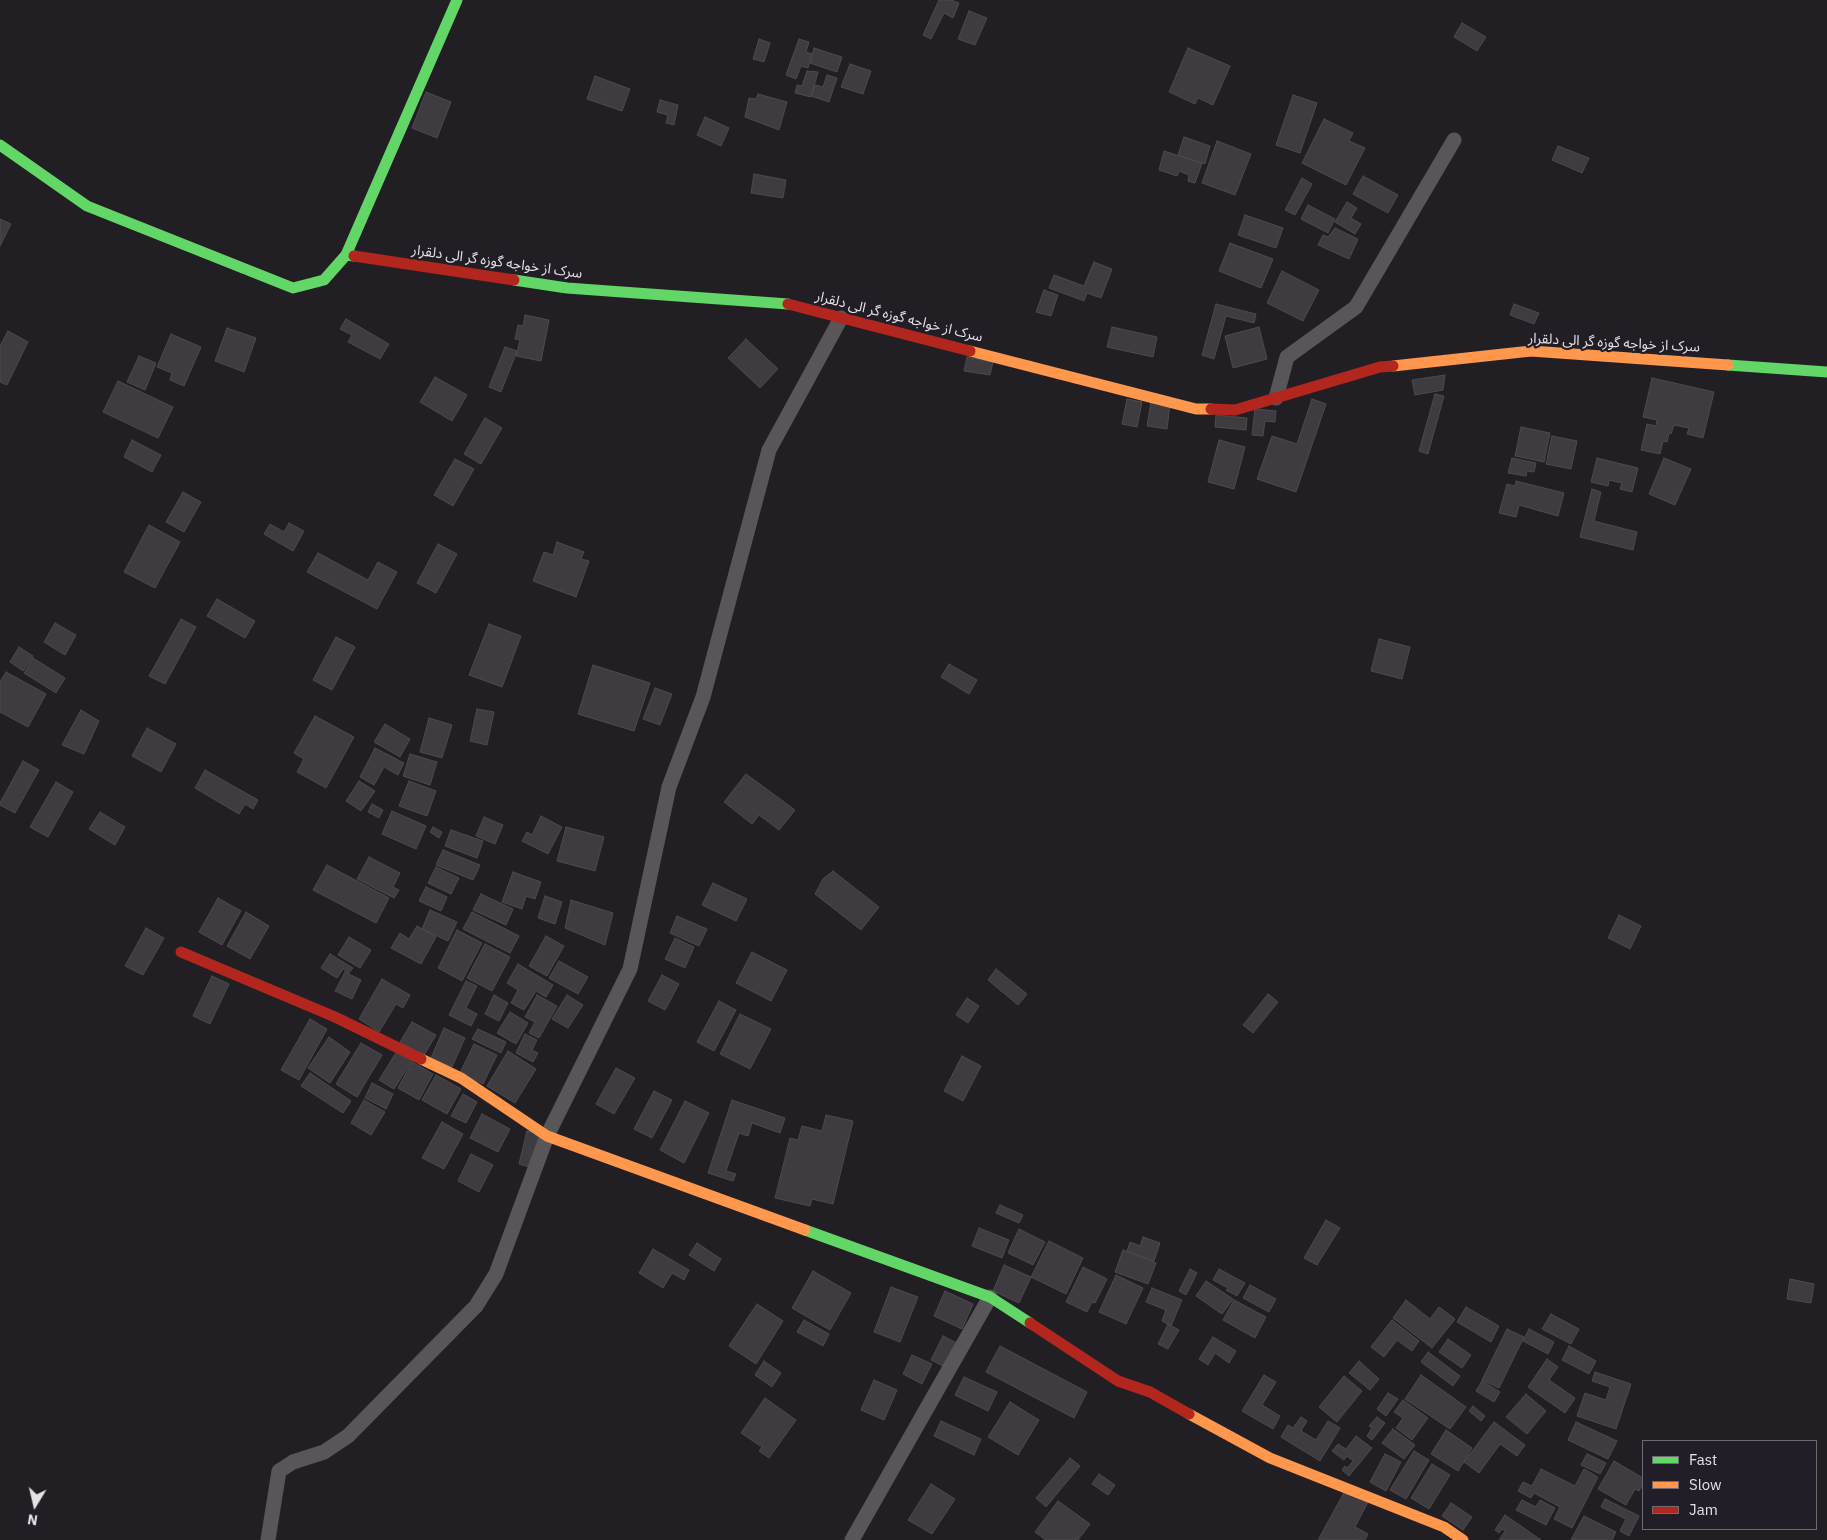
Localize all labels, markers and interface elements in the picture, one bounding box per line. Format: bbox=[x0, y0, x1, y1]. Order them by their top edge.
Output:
street label: سرک از خواجه گوزه گر الی دلقرار bbox=[411, 242, 583, 282]
street label: سرک از خواجه گوزه گر الی دلقرار bbox=[814, 288, 984, 346]
street label: سرک از خواجه گوزه گر الی دلقرار bbox=[1528, 330, 1700, 356]
legend bbox=[1642, 1440, 1817, 1530]
text: Fast bbox=[1689, 1450, 1717, 1469]
text: Slow bbox=[1689, 1475, 1722, 1494]
north arrow bbox=[10, 1480, 60, 1530]
text: Jam bbox=[1689, 1500, 1718, 1519]
text: N bbox=[26, 1510, 39, 1529]

